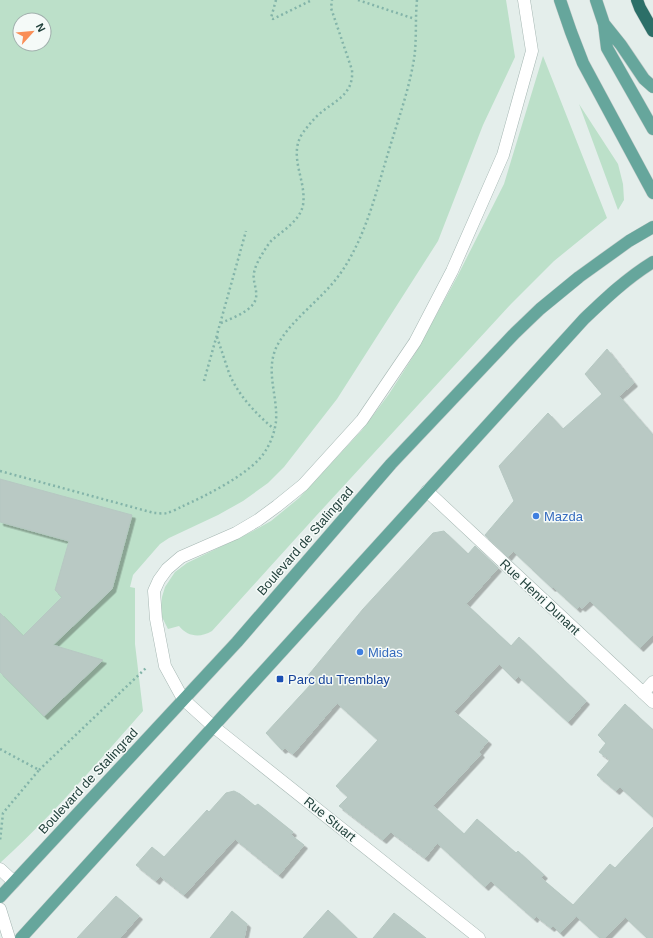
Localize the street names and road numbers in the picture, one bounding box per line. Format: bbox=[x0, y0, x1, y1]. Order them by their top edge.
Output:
street label: Boulevard de Stalingrad bbox=[254, 484, 356, 598]
street label: Rue Henri Dunant bbox=[497, 556, 583, 638]
street label: Boulevard de Stalingrad bbox=[35, 725, 141, 837]
street label: Rue Stuart bbox=[301, 794, 359, 845]

